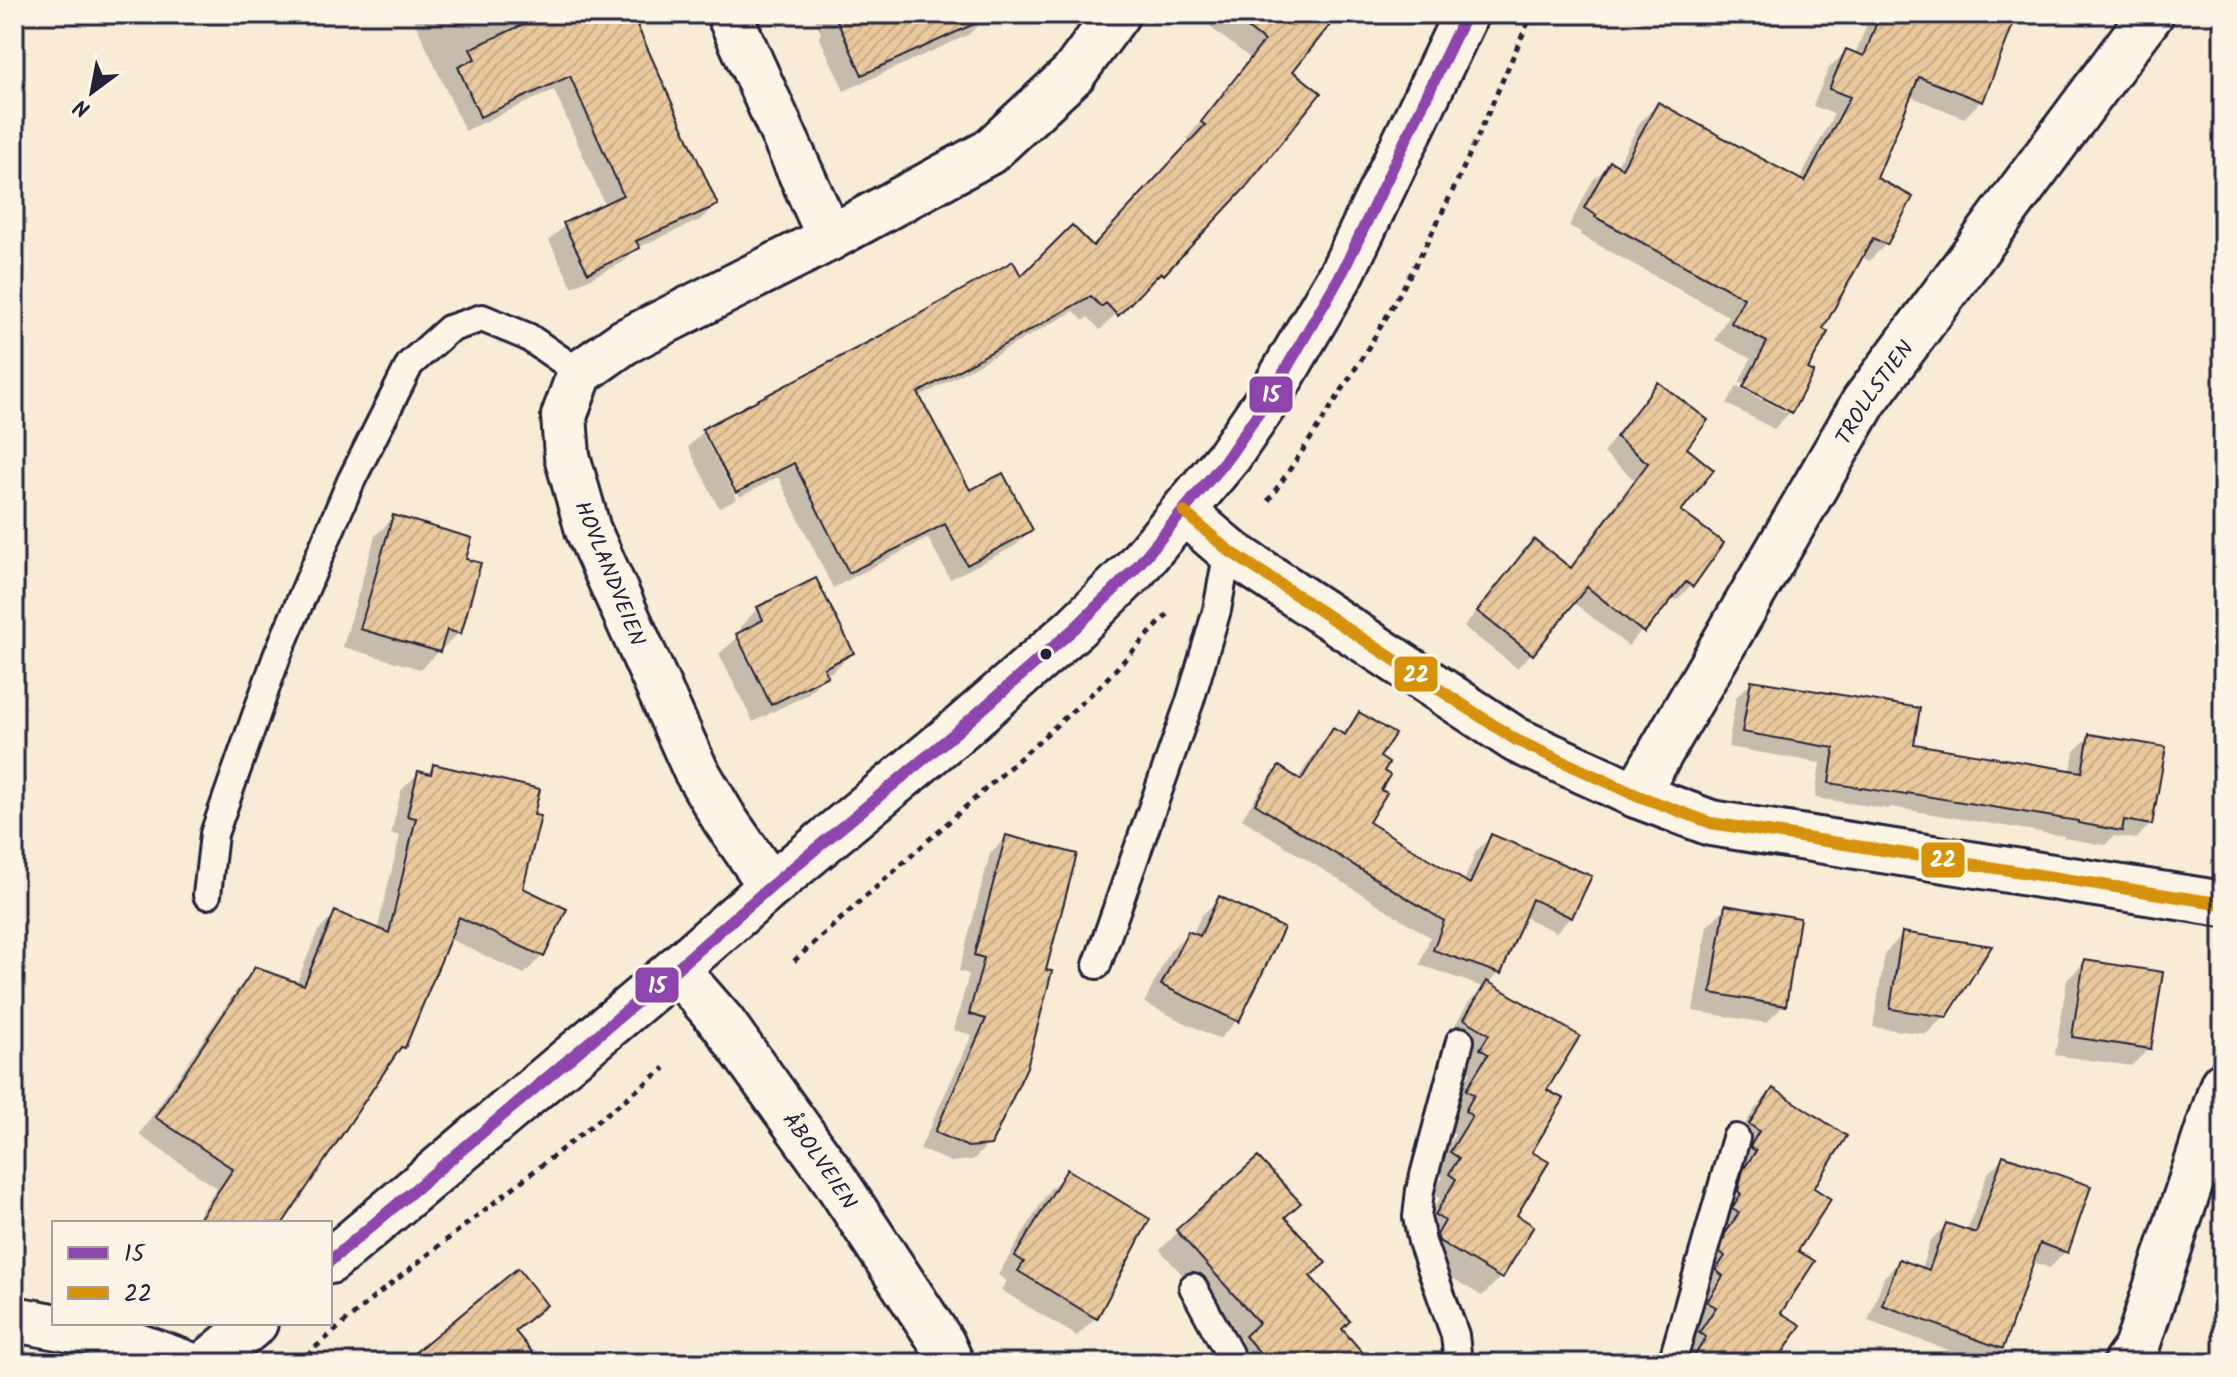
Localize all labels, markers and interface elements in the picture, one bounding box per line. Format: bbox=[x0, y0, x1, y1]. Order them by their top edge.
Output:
north arrow bbox=[52, 52, 132, 132]
text: N bbox=[67, 88, 98, 125]
street label: TROLLSTIEN bbox=[1828, 334, 1924, 452]
line badge: 15 bbox=[1248, 375, 1294, 414]
text: 15 bbox=[1262, 379, 1282, 414]
street label: HOVLANDVEIEN bbox=[564, 496, 654, 652]
unlabelled marker bbox=[1038, 646, 1054, 662]
line badge: 22 bbox=[1393, 655, 1439, 693]
text: 22 bbox=[1403, 659, 1429, 694]
line badge: 22 bbox=[1920, 841, 1966, 879]
text: 22 bbox=[1930, 844, 1956, 879]
line badge: 15 bbox=[634, 966, 680, 1004]
text: 15 bbox=[648, 970, 668, 1005]
street label: ÅBOLVEIEN bbox=[772, 1106, 865, 1218]
legend bbox=[52, 1221, 332, 1325]
text: 15 bbox=[124, 1235, 147, 1274]
text: 22 bbox=[124, 1275, 152, 1314]

